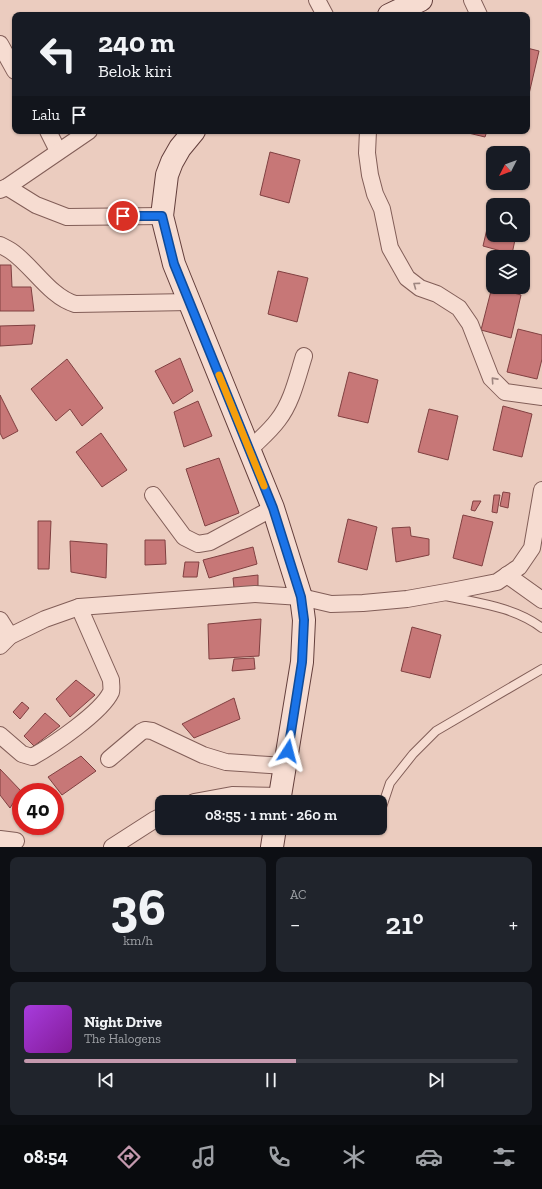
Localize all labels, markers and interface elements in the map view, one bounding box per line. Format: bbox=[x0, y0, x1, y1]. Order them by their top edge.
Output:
text: 240 m bbox=[98, 26, 175, 59]
icon: left bbox=[32, 28, 84, 80]
text: Belok kiri bbox=[98, 60, 172, 82]
icon: arrive bbox=[68, 104, 90, 126]
text: Lalu bbox=[32, 106, 60, 124]
north arrow bbox=[486, 146, 530, 190]
map controls bbox=[486, 146, 530, 294]
button: search bbox=[486, 198, 530, 242]
pin bbox=[106, 199, 140, 233]
icon: arrive bbox=[112, 205, 134, 227]
button: layers bbox=[486, 250, 530, 294]
one-way arrow bbox=[414, 283, 421, 290]
one-way arrow bbox=[492, 377, 499, 385]
position arrow bbox=[267, 730, 309, 772]
speed limit sign: 40 bbox=[12, 783, 64, 835]
text: 08:55 · 1 mnt · 260 m bbox=[205, 806, 337, 824]
text: 36 bbox=[110, 876, 166, 938]
text: AC bbox=[290, 887, 307, 902]
text: 21° bbox=[385, 906, 424, 942]
text: − bbox=[290, 911, 300, 938]
text: + bbox=[509, 911, 518, 938]
text: km/h bbox=[123, 933, 153, 948]
text: Night Drive bbox=[84, 1013, 162, 1031]
text: The Halogens bbox=[84, 1031, 161, 1046]
icon: previous bbox=[95, 1069, 117, 1091]
icon: pause bbox=[260, 1069, 282, 1091]
icon: next bbox=[425, 1069, 447, 1091]
icon: directions bbox=[115, 1143, 143, 1171]
icon: music bbox=[190, 1143, 218, 1171]
icon: phone bbox=[265, 1143, 293, 1171]
icon: climate bbox=[340, 1143, 368, 1171]
icon: car bbox=[415, 1143, 443, 1171]
icon: filters bbox=[490, 1143, 518, 1171]
text: 08:54 bbox=[24, 1146, 68, 1168]

